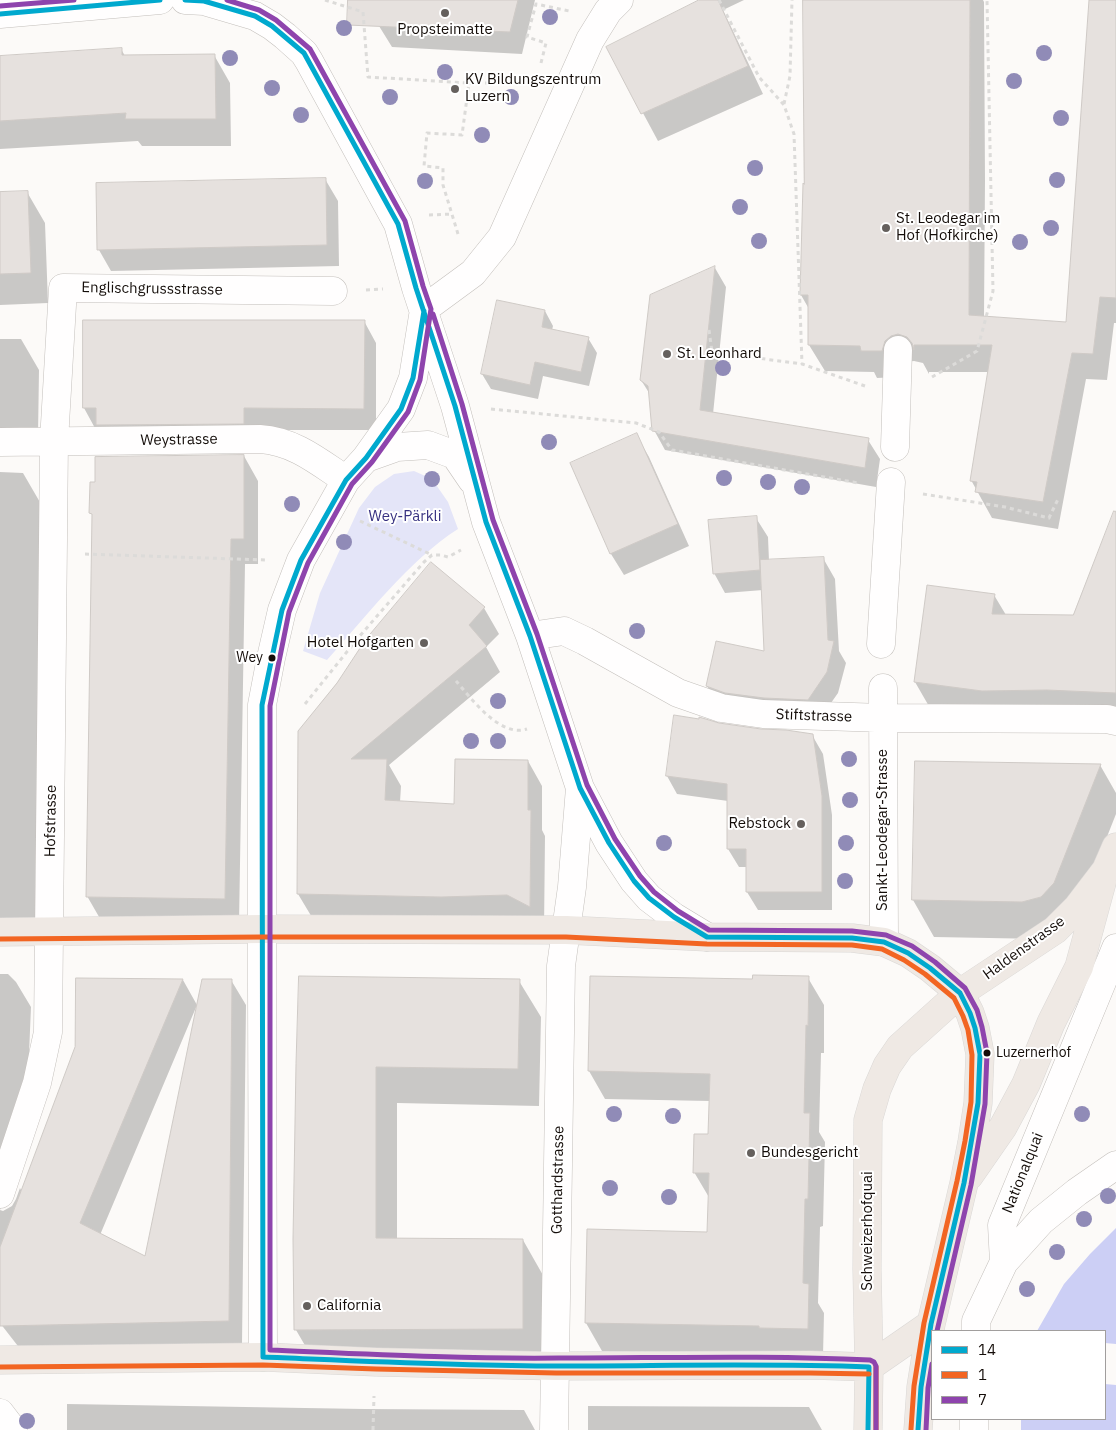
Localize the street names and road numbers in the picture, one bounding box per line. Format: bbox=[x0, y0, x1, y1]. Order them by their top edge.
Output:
street label: Englischgrussstrasse bbox=[81, 279, 223, 299]
street label: Weystrasse bbox=[140, 430, 218, 450]
street label: Stiftstrasse bbox=[775, 706, 853, 726]
street label: Sankt-Leodegar-Strasse bbox=[874, 749, 892, 911]
street label: Hofstrasse bbox=[41, 785, 61, 857]
street label: Haldenstrasse bbox=[980, 912, 1068, 984]
street label: Gotthardstrasse bbox=[548, 1126, 568, 1234]
street label: Nationalquai bbox=[999, 1130, 1047, 1216]
street label: Schweizerhofquai bbox=[859, 1171, 877, 1291]

